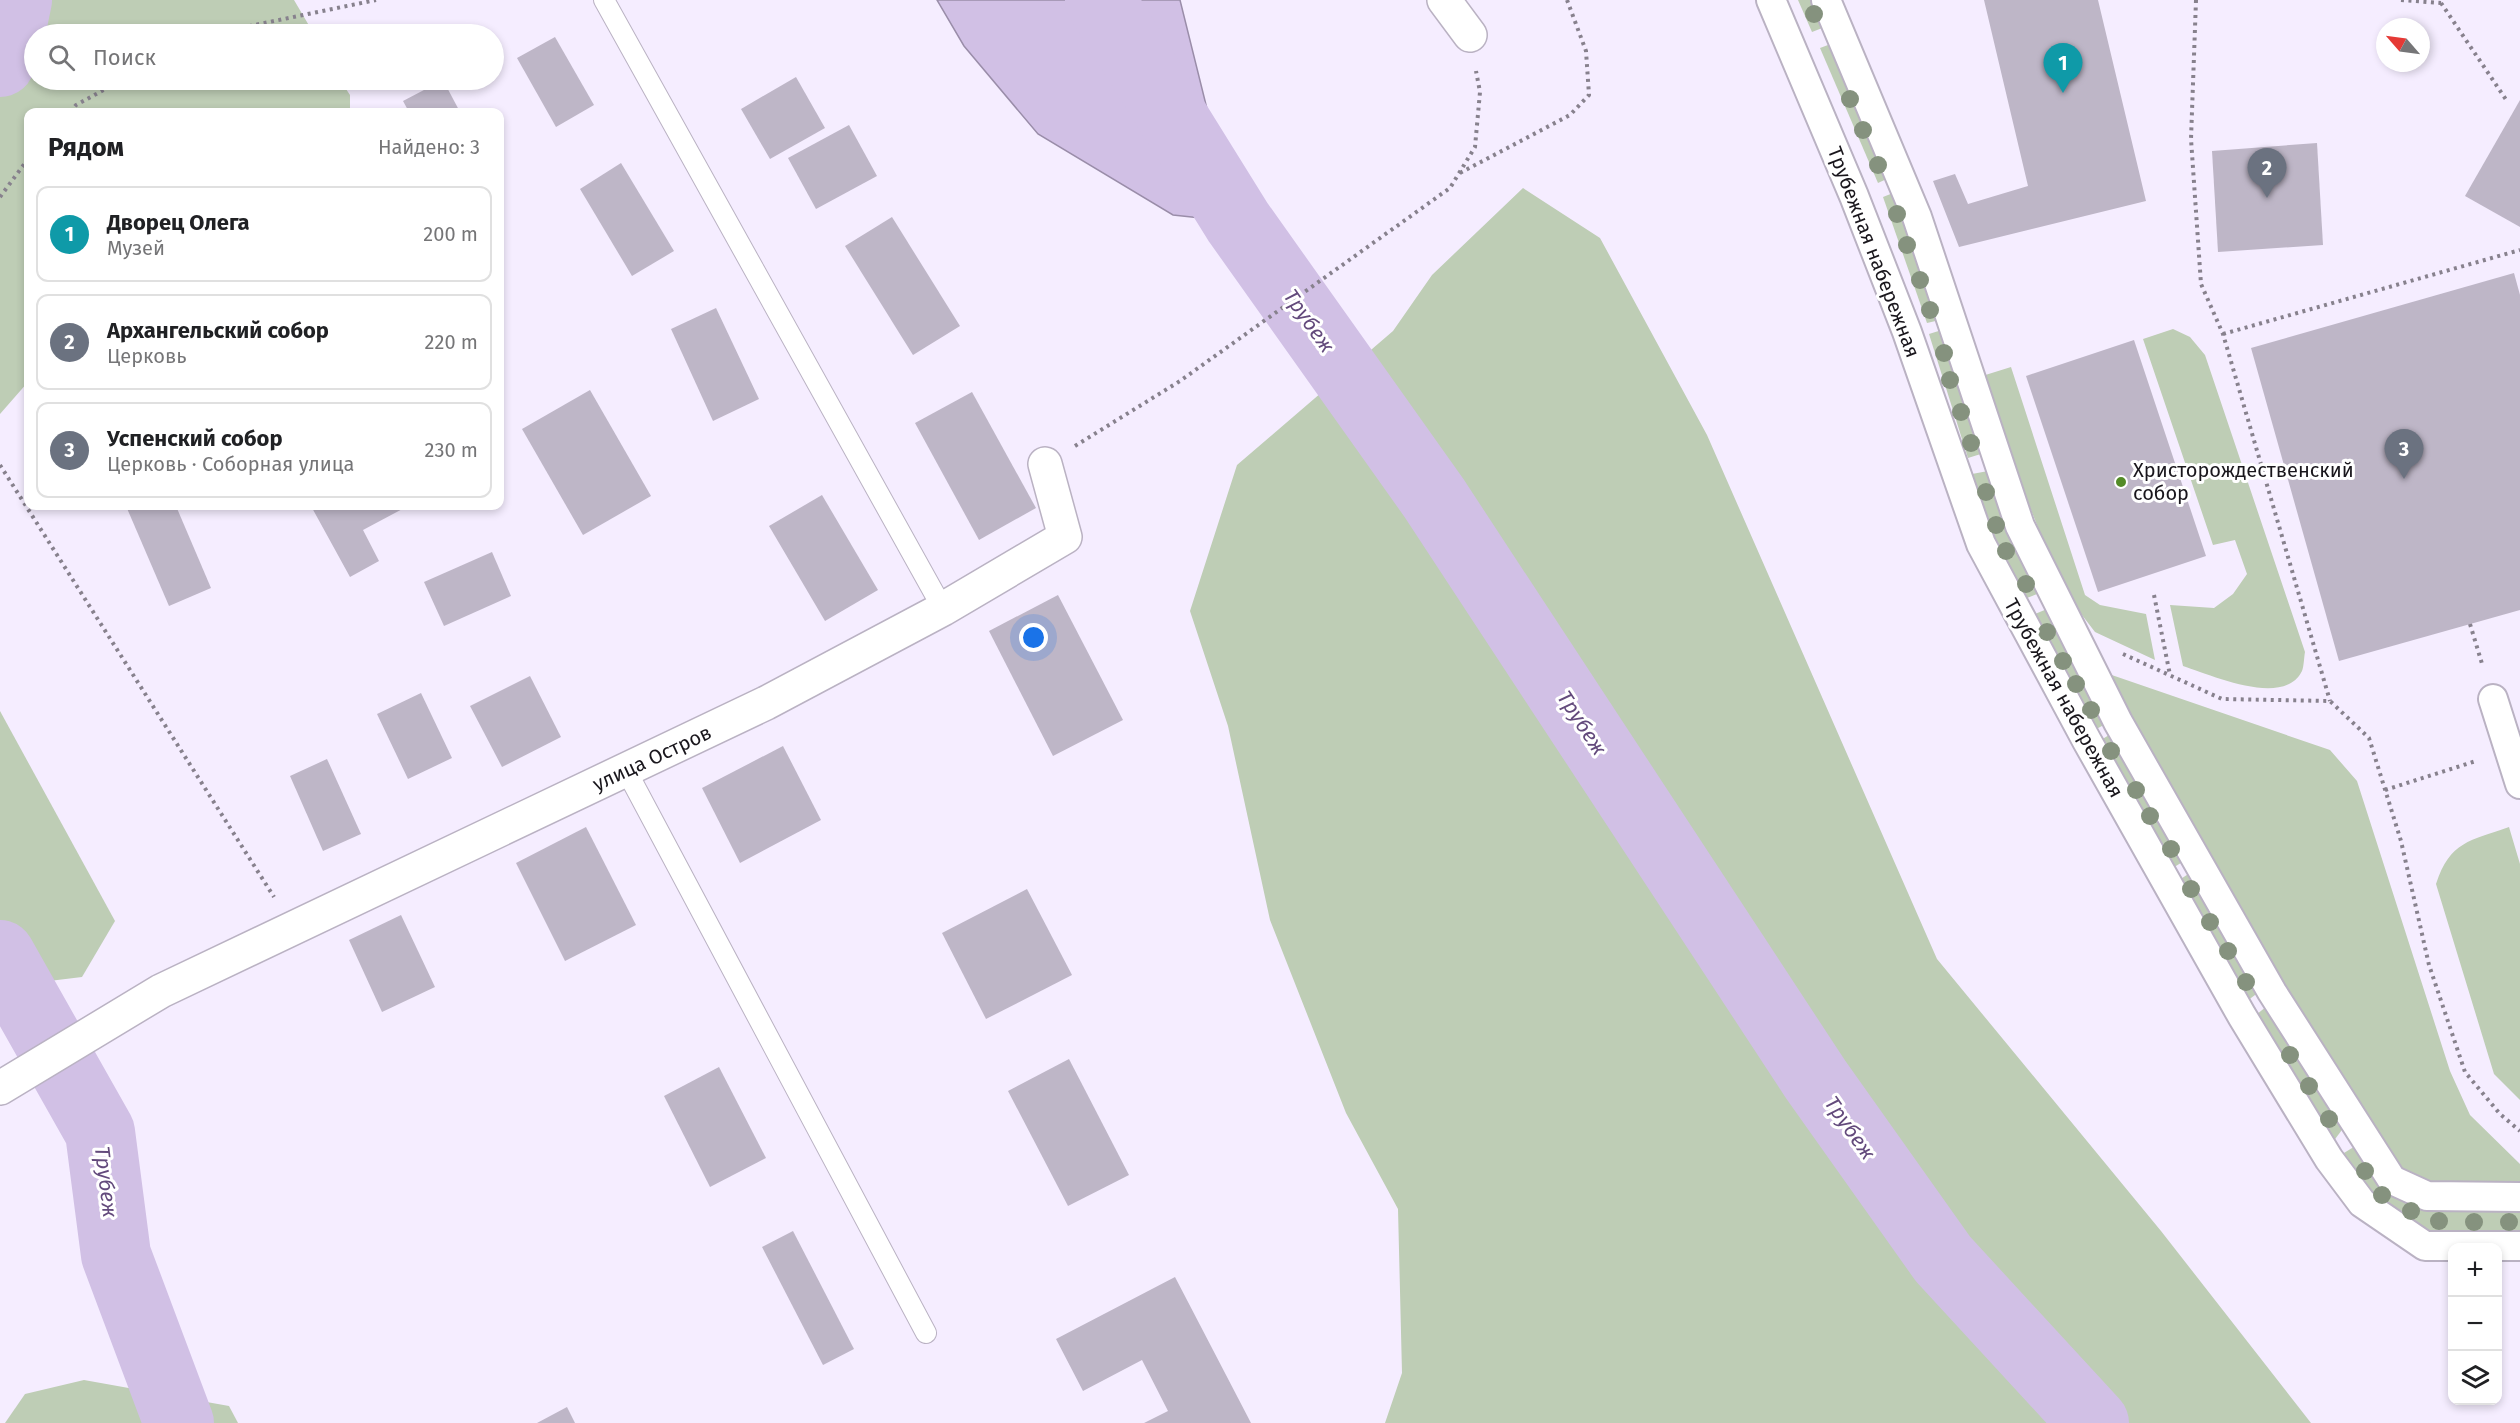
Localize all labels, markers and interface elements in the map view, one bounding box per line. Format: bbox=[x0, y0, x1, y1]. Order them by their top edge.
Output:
north arrow bbox=[2376, 18, 2430, 72]
search box bbox=[24, 24, 504, 90]
icon: search bbox=[45, 41, 78, 74]
text: Поиск bbox=[93, 44, 156, 71]
pin: 1 bbox=[2044, 44, 2082, 93]
text: Рядом bbox=[48, 132, 124, 163]
text: Найдено: 3 bbox=[378, 135, 480, 159]
street label: Трубежная набережная bbox=[1823, 143, 1925, 361]
pin: 2 bbox=[2248, 148, 2286, 198]
text: Дворец Олега bbox=[107, 209, 250, 236]
text: 1 bbox=[65, 222, 74, 246]
text: 200 m bbox=[423, 222, 478, 246]
text: Музей bbox=[107, 236, 165, 260]
water label: Трубеж bbox=[1278, 284, 1340, 358]
text: Архангельский собор bbox=[107, 317, 329, 344]
text: 2 bbox=[64, 330, 75, 354]
text: 220 m bbox=[425, 330, 478, 354]
text: Церковь bbox=[107, 344, 187, 368]
text: Успенский собор bbox=[107, 425, 283, 452]
pin: 3 bbox=[2384, 430, 2424, 479]
text: 3 bbox=[64, 438, 75, 462]
text: 230 m bbox=[425, 438, 478, 462]
text: Церковь · Соборная улица bbox=[107, 452, 354, 476]
place label: Христорождественский собор bbox=[2133, 458, 2354, 505]
marker: Христорождественский собор bbox=[2114, 475, 2128, 489]
street label: Трубежная набережная bbox=[1999, 594, 2129, 802]
your location bbox=[1019, 623, 1048, 652]
water label: Трубеж bbox=[1552, 686, 1613, 760]
street label: улица Остров bbox=[589, 720, 715, 796]
water label: Трубеж bbox=[1819, 1091, 1881, 1165]
water label: Трубеж bbox=[89, 1145, 123, 1219]
map controls bbox=[2448, 1243, 2502, 1405]
button: + bbox=[2448, 1243, 2502, 1297]
button: − bbox=[2448, 1297, 2502, 1351]
button: layers bbox=[2448, 1351, 2502, 1405]

